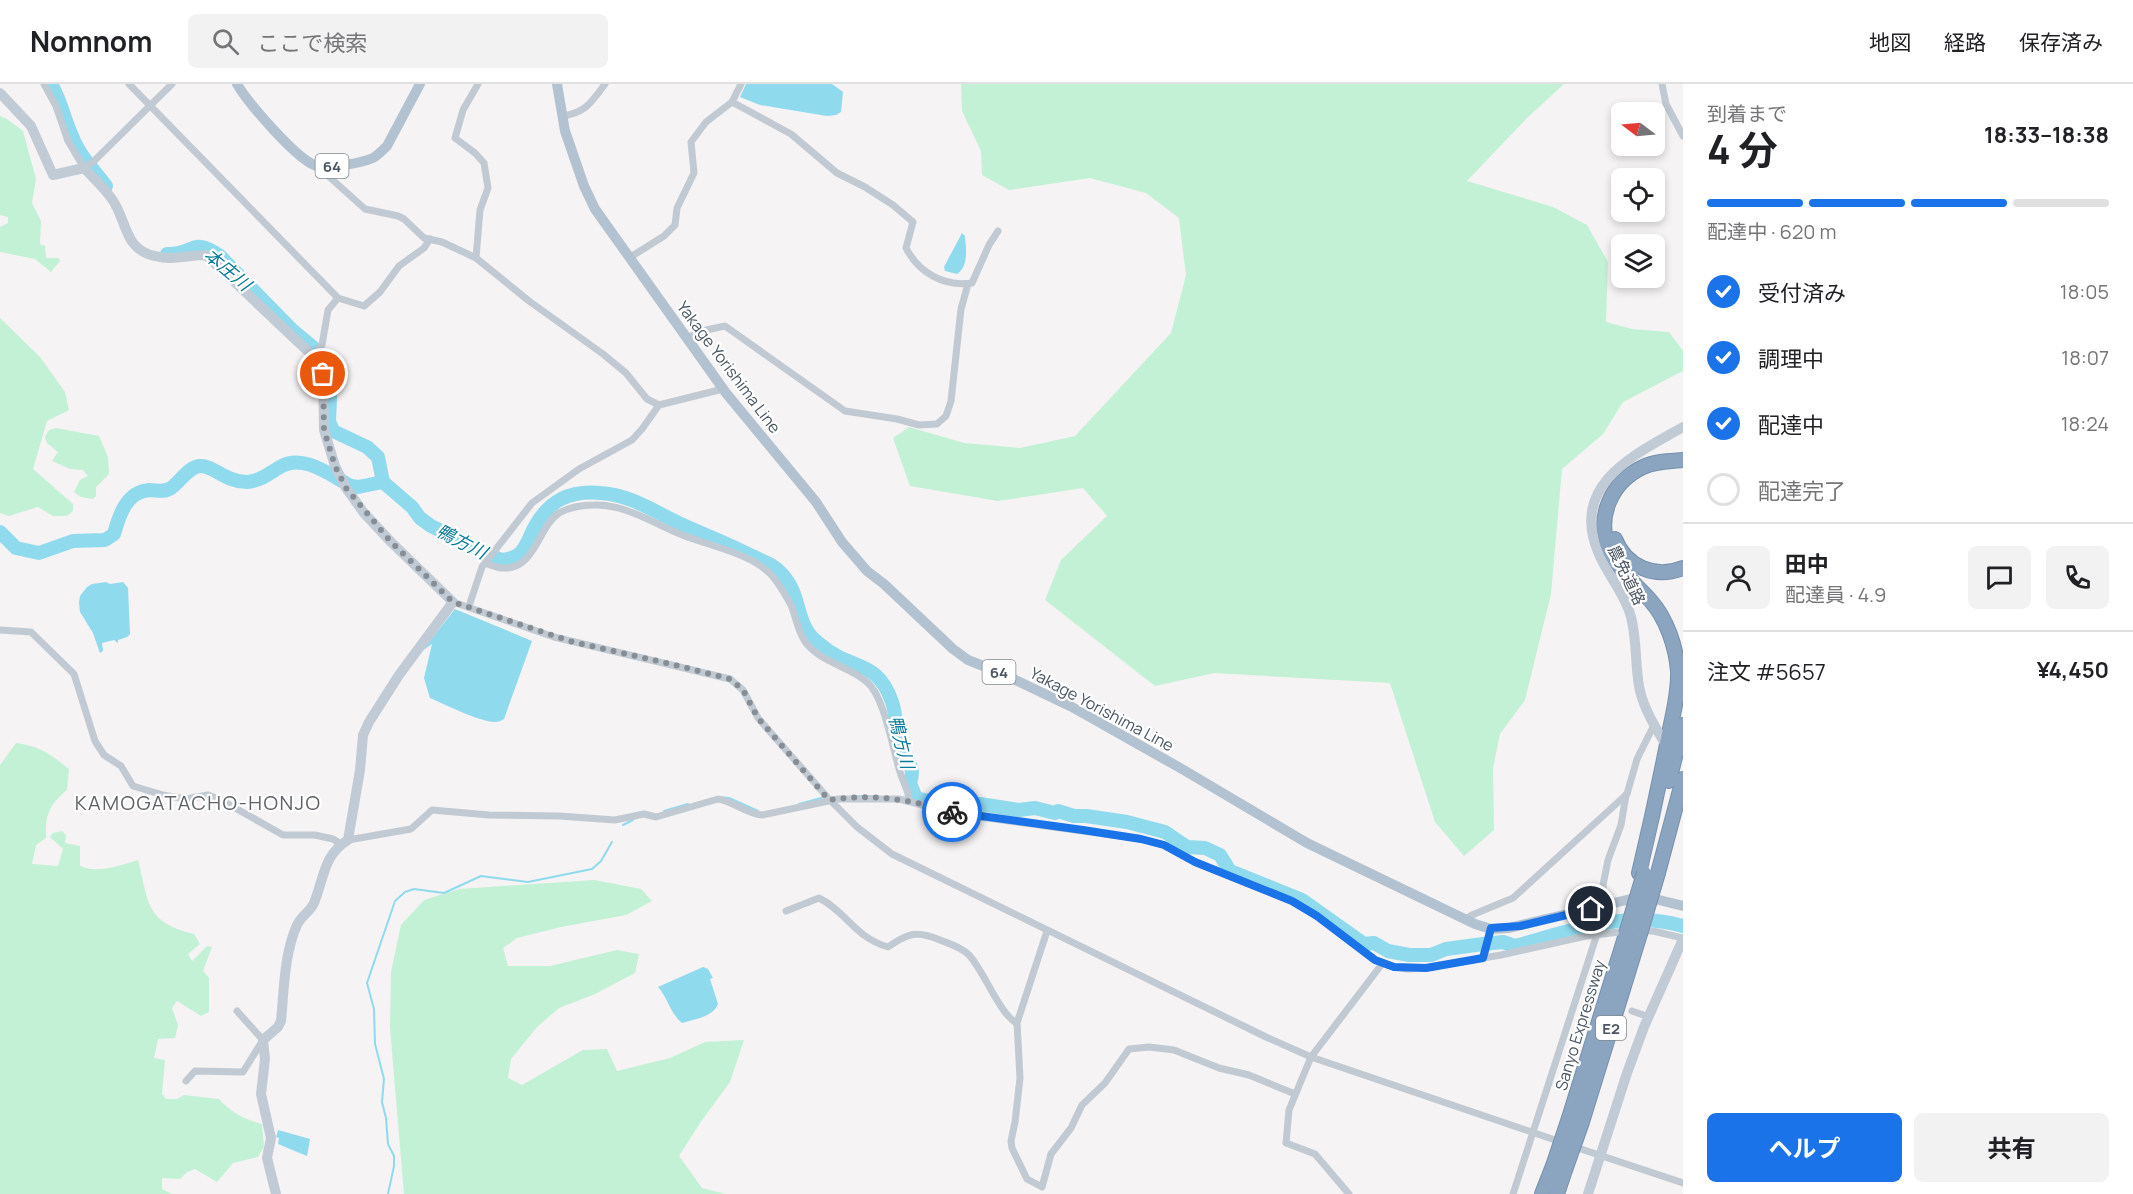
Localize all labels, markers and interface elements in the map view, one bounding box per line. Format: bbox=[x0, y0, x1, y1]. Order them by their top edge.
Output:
search box bbox=[188, 14, 608, 68]
text: Nomnom bbox=[30, 22, 152, 60]
icon: search bbox=[209, 25, 242, 58]
text: ここで検索 bbox=[257, 28, 367, 58]
text: 地図 bbox=[1869, 28, 1911, 56]
text: 経路 bbox=[1944, 28, 1986, 56]
text: 保存済み bbox=[2019, 28, 2103, 56]
text: 到着まで bbox=[1707, 100, 1787, 127]
north arrow bbox=[1611, 102, 1665, 156]
map controls bbox=[1611, 102, 1665, 288]
text: 18:33–18:38 bbox=[1984, 120, 2109, 150]
text: 4 分 bbox=[1707, 122, 1778, 176]
road number: 64 bbox=[316, 154, 348, 178]
button: locate bbox=[1611, 168, 1665, 222]
text: 配達中 · 620 m bbox=[1707, 218, 1837, 245]
button: layers bbox=[1611, 234, 1665, 288]
water label: 本庄川 bbox=[200, 242, 258, 297]
icon: check bbox=[1707, 275, 1740, 308]
text: 受付済み bbox=[1758, 278, 1846, 308]
text: 18:05 bbox=[2060, 278, 2109, 305]
street label: Yakage Yorishima Line bbox=[672, 297, 786, 437]
icon: check bbox=[1707, 341, 1740, 374]
text: 調理中 bbox=[1758, 344, 1824, 374]
text: 18:07 bbox=[2061, 344, 2109, 371]
pin bbox=[297, 348, 348, 399]
icon: bag bbox=[306, 357, 339, 390]
icon: check bbox=[1707, 407, 1740, 440]
text: 配達中 bbox=[1758, 410, 1824, 440]
text: 18:24 bbox=[2061, 410, 2109, 437]
text: 配達完了 bbox=[1758, 476, 1846, 506]
water label: 鴨方川 bbox=[432, 518, 493, 565]
street label: 農免道路 bbox=[1603, 541, 1651, 609]
button: person bbox=[1707, 546, 1770, 609]
button: chat bbox=[1968, 546, 2031, 609]
button: phone bbox=[2046, 546, 2109, 609]
text: 田中 bbox=[1785, 549, 1829, 579]
text: 配達員 · 4.9 bbox=[1785, 581, 1886, 608]
text: ¥4,450 bbox=[2037, 655, 2109, 685]
text: 注文 #5657 bbox=[1707, 657, 1826, 687]
road number: 64 bbox=[982, 660, 1016, 684]
street label: Yakage Yorishima Line bbox=[1026, 662, 1178, 756]
water label: 鴨方川 bbox=[884, 713, 921, 773]
courier bbox=[922, 782, 982, 842]
district label: KAMOGATACHO-HONJO bbox=[75, 789, 321, 816]
icon: bike bbox=[936, 796, 969, 829]
pin bbox=[1565, 883, 1616, 934]
icon: home bbox=[1574, 892, 1607, 925]
street label: Sanyo Expressway bbox=[1550, 956, 1611, 1093]
road number: E2 bbox=[1596, 1016, 1626, 1040]
button: ヘルプ bbox=[1707, 1113, 1902, 1182]
button: 共有 bbox=[1914, 1113, 2109, 1182]

